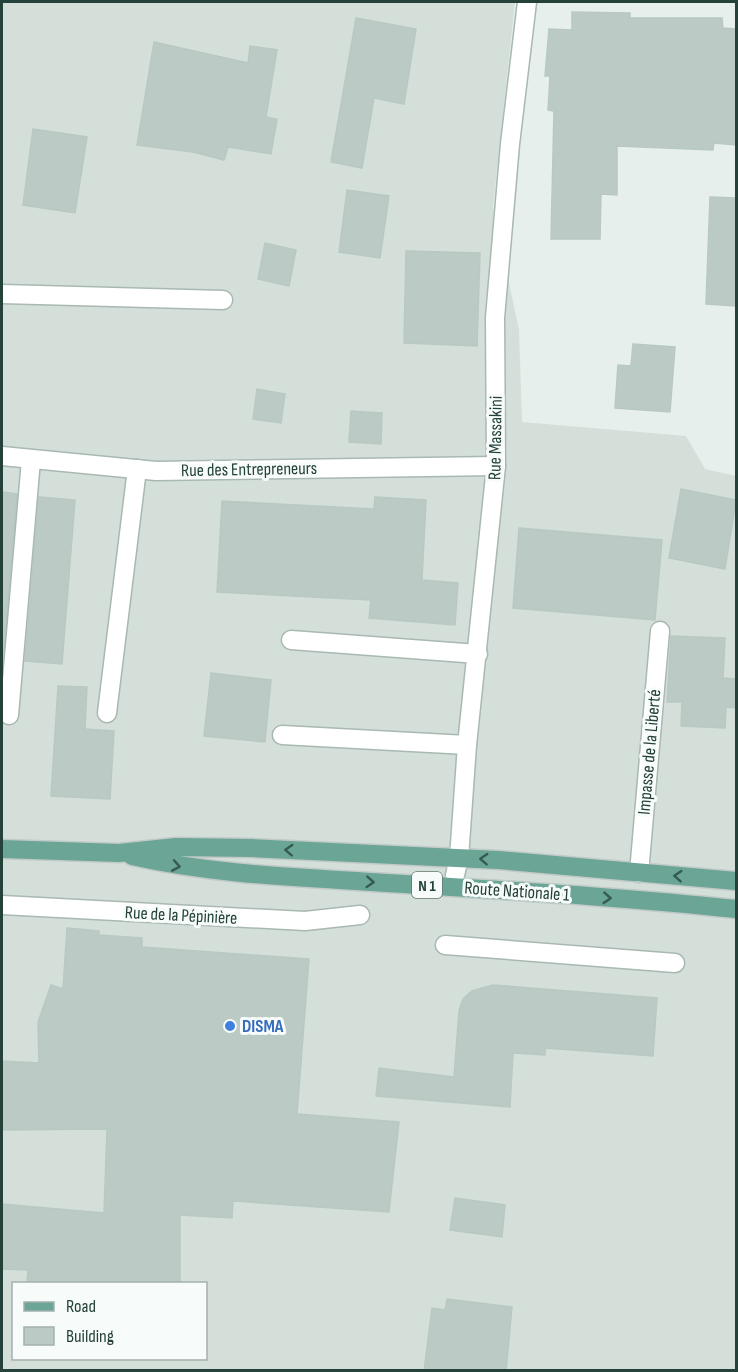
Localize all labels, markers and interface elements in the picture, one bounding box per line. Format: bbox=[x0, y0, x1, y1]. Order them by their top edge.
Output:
street label: Rue Massakini bbox=[484, 396, 507, 480]
street label: Rue des Entrepreneurs bbox=[181, 458, 317, 481]
street label: Impasse de la Liberté bbox=[634, 688, 665, 816]
one-way arrow bbox=[285, 844, 294, 857]
one-way arrow bbox=[479, 853, 488, 866]
one-way arrow bbox=[171, 859, 181, 871]
one-way arrow bbox=[674, 870, 683, 883]
road number: N 1 bbox=[412, 872, 442, 898]
one-way arrow bbox=[366, 875, 375, 888]
street label: Route Nationale 1 bbox=[464, 877, 571, 906]
one-way arrow bbox=[602, 891, 611, 904]
street label: Rue de la Pépinière bbox=[124, 902, 238, 929]
place label: DISMA bbox=[242, 1016, 284, 1037]
marker: DISMA bbox=[223, 1019, 237, 1033]
legend bbox=[12, 1282, 207, 1360]
text: Road bbox=[66, 1296, 96, 1317]
text: Building bbox=[66, 1326, 114, 1347]

